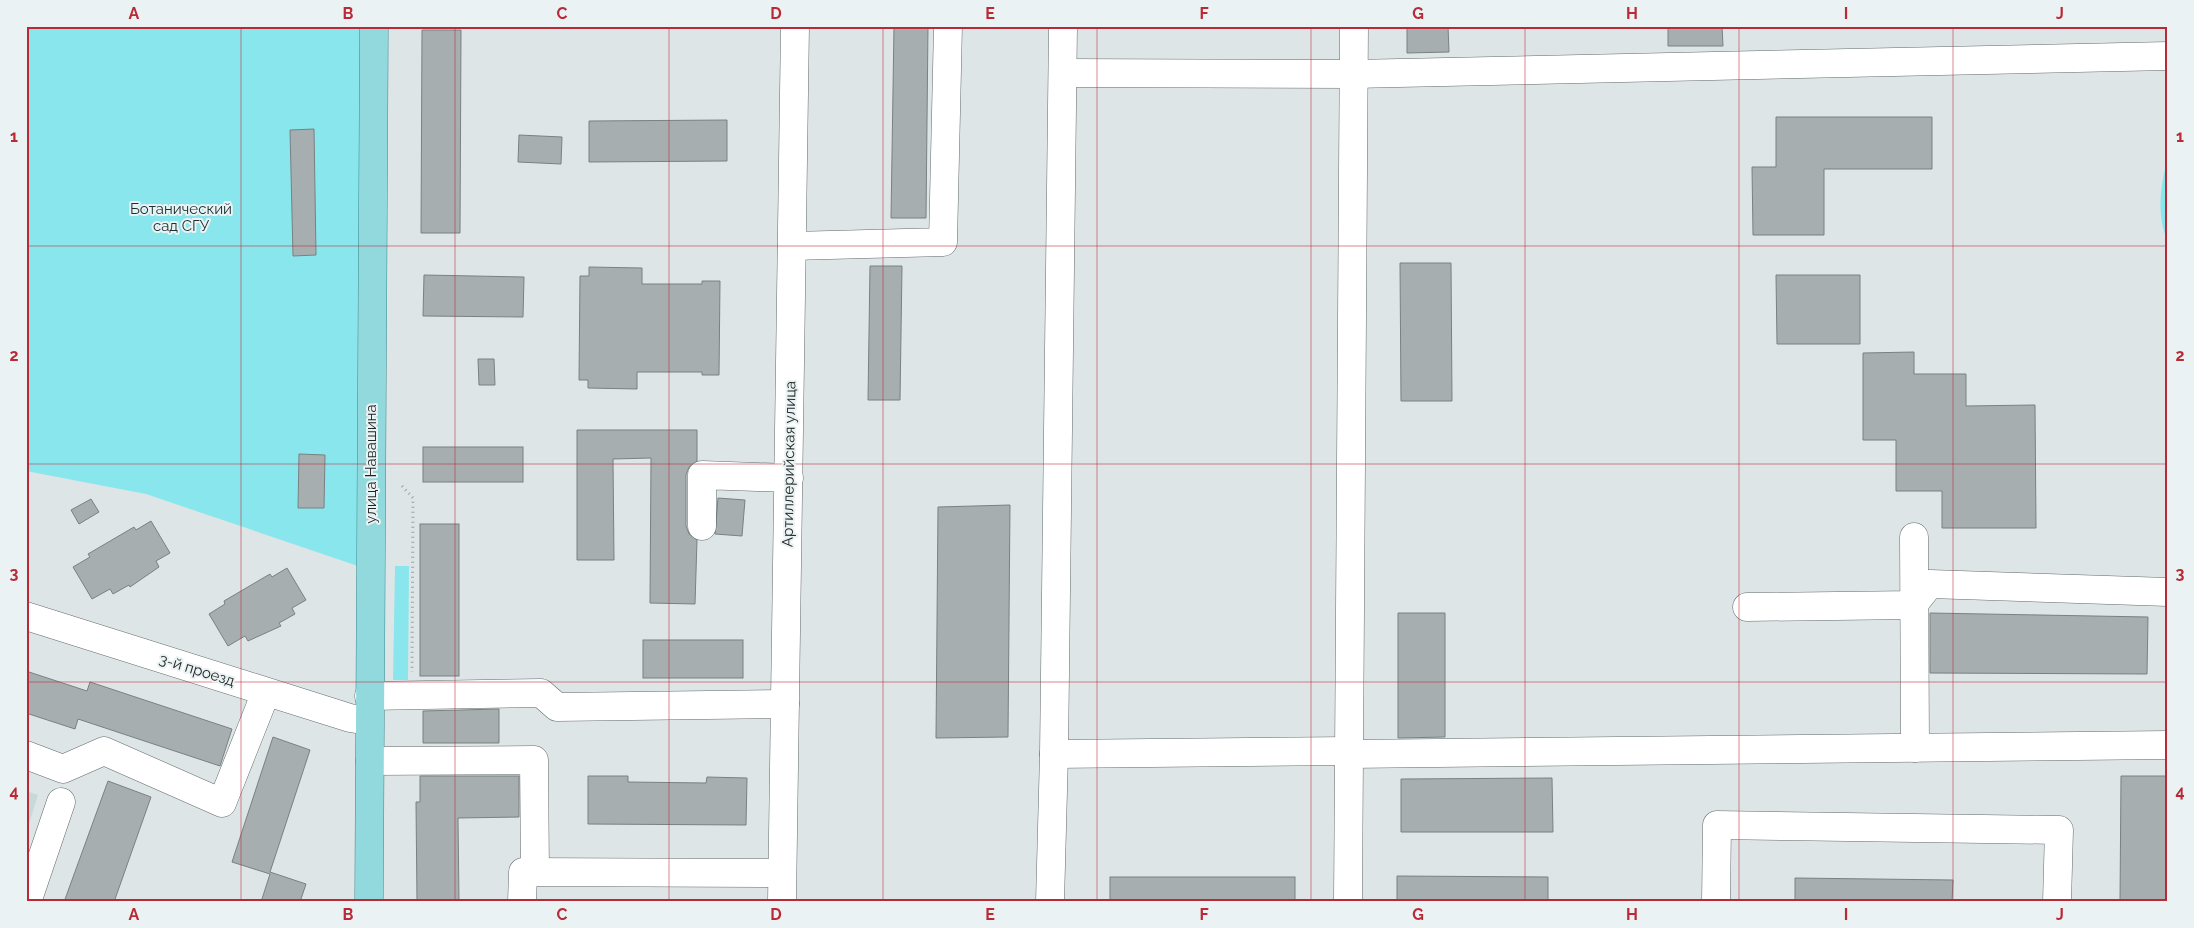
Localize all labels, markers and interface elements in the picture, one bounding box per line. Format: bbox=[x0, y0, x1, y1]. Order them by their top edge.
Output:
text: A bbox=[129, 4, 140, 23]
text: B bbox=[343, 4, 354, 23]
text: C bbox=[557, 4, 568, 23]
text: D bbox=[770, 4, 782, 23]
text: E bbox=[985, 4, 995, 23]
text: F bbox=[1199, 4, 1209, 23]
text: G bbox=[1412, 4, 1424, 23]
text: H bbox=[1626, 4, 1638, 23]
text: I bbox=[1844, 4, 1848, 23]
text: J bbox=[2056, 4, 2064, 23]
text: 1 bbox=[10, 127, 18, 146]
text: 1 bbox=[2176, 127, 2184, 146]
park label: Ботанический сад СГУ bbox=[130, 200, 232, 235]
text: 2 bbox=[9, 346, 19, 365]
text: 2 bbox=[2175, 346, 2185, 365]
street label: Артиллерийская улица bbox=[779, 381, 799, 547]
street label: улица Навашина bbox=[362, 404, 380, 524]
text: 3 bbox=[10, 564, 19, 583]
text: 3 bbox=[2176, 564, 2185, 583]
street label: 3-й проезд bbox=[157, 650, 237, 690]
text: 4 bbox=[9, 782, 19, 801]
text: 4 bbox=[2175, 782, 2185, 801]
text: A bbox=[129, 905, 140, 924]
text: B bbox=[343, 905, 354, 924]
text: C bbox=[557, 905, 568, 924]
text: D bbox=[770, 905, 782, 924]
text: E bbox=[985, 905, 995, 924]
text: F bbox=[1199, 905, 1209, 924]
text: G bbox=[1412, 905, 1424, 924]
text: H bbox=[1626, 905, 1638, 924]
text: I bbox=[1844, 905, 1848, 924]
text: J bbox=[2056, 905, 2064, 924]

